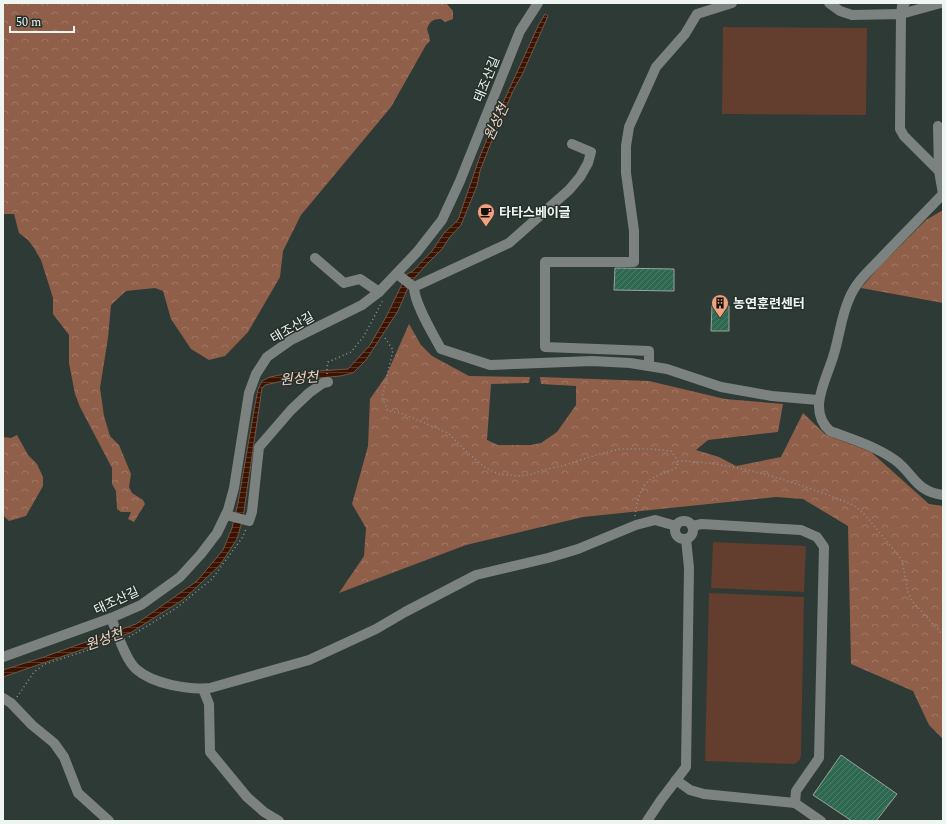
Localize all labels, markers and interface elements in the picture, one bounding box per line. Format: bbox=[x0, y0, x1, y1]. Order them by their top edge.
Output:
scale bar bbox=[10, 8, 74, 34]
text: 50 m bbox=[16, 13, 41, 32]
street label: 태조산길 bbox=[469, 53, 505, 105]
water label: 원성천 bbox=[479, 99, 515, 144]
cafe icon: 타타스베이글 bbox=[476, 202, 496, 227]
place label: 타타스베이글 bbox=[499, 203, 571, 223]
building icon: 농연훈련센터 bbox=[710, 293, 730, 318]
place label: 농연훈련센터 bbox=[733, 294, 805, 314]
street label: 태조산길 bbox=[267, 307, 318, 348]
water label: 원성천 bbox=[279, 366, 320, 391]
street label: 태조산길 bbox=[91, 582, 142, 620]
water label: 원성천 bbox=[82, 623, 127, 656]

